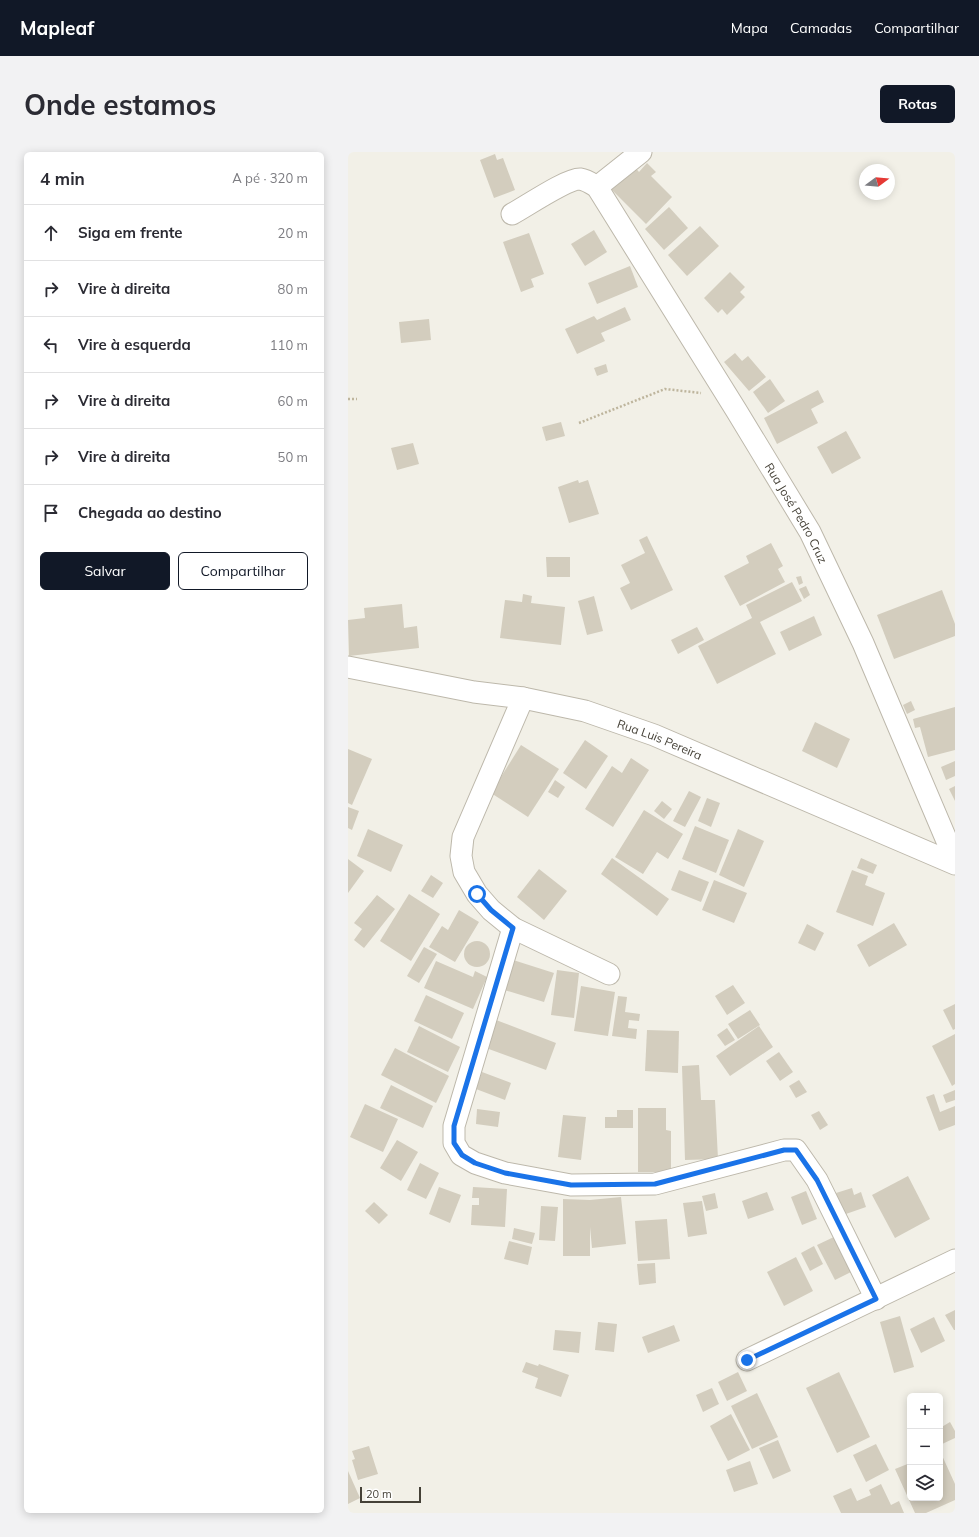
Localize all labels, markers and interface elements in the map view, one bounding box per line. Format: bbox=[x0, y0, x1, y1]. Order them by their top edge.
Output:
text: Mapleaf bbox=[20, 16, 94, 40]
text: Mapa bbox=[731, 19, 768, 37]
text: Camadas bbox=[790, 19, 852, 37]
text: Compartilhar bbox=[874, 19, 959, 37]
button: Rotas bbox=[880, 85, 955, 123]
text: Onde estamos bbox=[24, 87, 216, 122]
north arrow bbox=[859, 164, 895, 200]
text: 4 min bbox=[40, 168, 85, 189]
text: A pé · 320 m bbox=[232, 170, 308, 186]
icon: ahead bbox=[40, 222, 62, 244]
text: Siga em frente bbox=[78, 223, 183, 242]
text: 20 m bbox=[278, 225, 308, 241]
icon: right bbox=[40, 278, 62, 300]
text: Vire à direita bbox=[78, 279, 170, 298]
text: 80 m bbox=[278, 281, 308, 297]
icon: left bbox=[40, 334, 62, 356]
text: Vire à esquerda bbox=[78, 335, 191, 354]
text: 110 m bbox=[270, 337, 308, 353]
icon: right bbox=[40, 390, 62, 412]
text: Vire à direita bbox=[78, 391, 170, 410]
text: 60 m bbox=[278, 393, 308, 409]
icon: right bbox=[40, 446, 62, 468]
text: Vire à direita bbox=[78, 447, 170, 466]
text: 50 m bbox=[278, 449, 308, 465]
street label: Rua José Pedro Cruz bbox=[762, 460, 831, 565]
icon: arrive bbox=[40, 502, 62, 524]
text: Chegada ao destino bbox=[78, 503, 222, 522]
button: Salvar bbox=[40, 552, 170, 590]
button: Compartilhar bbox=[178, 552, 308, 590]
street label: Rua Luis Pereira bbox=[615, 715, 705, 762]
route start bbox=[468, 885, 486, 903]
route end bbox=[738, 1351, 756, 1369]
map controls bbox=[907, 1393, 943, 1501]
button: + bbox=[907, 1393, 943, 1429]
button: − bbox=[907, 1429, 943, 1465]
button: layers bbox=[907, 1465, 943, 1501]
scale bar bbox=[360, 1485, 421, 1504]
text: 20 m bbox=[366, 1487, 392, 1501]

